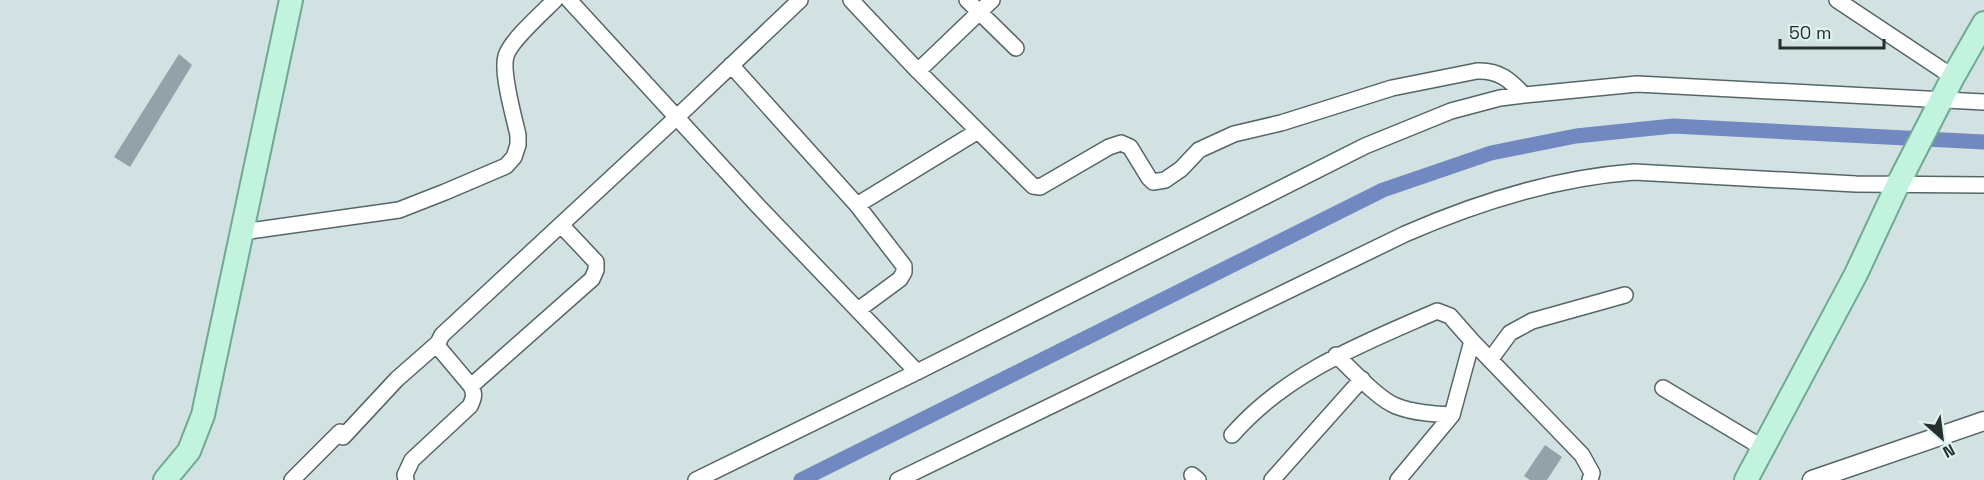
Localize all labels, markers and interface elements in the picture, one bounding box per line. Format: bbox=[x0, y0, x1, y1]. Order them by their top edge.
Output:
scale bar bbox=[1780, 12, 1884, 50]
text: 50 m bbox=[1789, 21, 1831, 44]
north arrow bbox=[1912, 408, 1972, 468]
text: N bbox=[1939, 439, 1958, 463]

